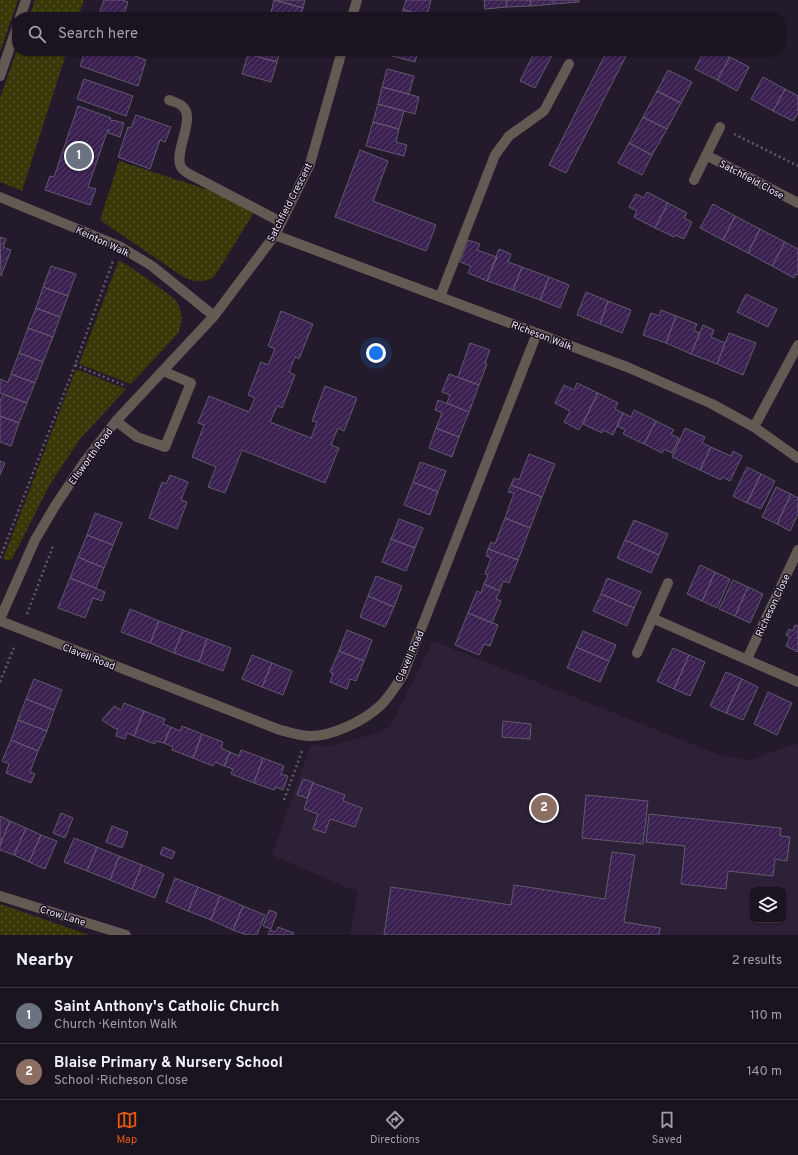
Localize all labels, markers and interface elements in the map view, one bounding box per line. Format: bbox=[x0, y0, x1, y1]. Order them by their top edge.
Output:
search box bbox=[12, 12, 786, 56]
icon: search bbox=[26, 23, 48, 45]
text: Search here bbox=[58, 25, 138, 44]
pin: 1 bbox=[66, 141, 92, 171]
street label: Satchfield Close bbox=[717, 158, 786, 203]
street label: Satchfield Crescent bbox=[265, 161, 316, 244]
street label: Keinton Walk bbox=[73, 224, 131, 261]
street label: Richeson Walk bbox=[509, 319, 574, 354]
your location bbox=[366, 343, 386, 363]
street label: Ellsworth Road bbox=[66, 426, 116, 488]
street label: Richeson Close bbox=[753, 572, 794, 639]
street label: Clavell Road bbox=[393, 629, 428, 685]
street label: Clavell Road bbox=[60, 641, 117, 673]
pin: 2 bbox=[531, 793, 557, 823]
map controls bbox=[750, 887, 786, 923]
button: layers bbox=[750, 887, 786, 923]
street label: Crow Lane bbox=[38, 903, 87, 930]
text: Nearby bbox=[16, 950, 73, 972]
text: 2 results bbox=[732, 953, 782, 969]
text: Saint Anthony's Catholic Church bbox=[54, 998, 279, 1017]
text: 1 bbox=[26, 1008, 32, 1024]
text: 110 m bbox=[750, 1008, 782, 1024]
text: Church · Keinton Walk bbox=[54, 1017, 177, 1033]
text: Blaise Primary & Nursery School bbox=[54, 1054, 283, 1073]
text: 2 bbox=[25, 1064, 33, 1080]
text: 140 m bbox=[747, 1064, 782, 1080]
text: School · Richeson Close bbox=[54, 1073, 188, 1089]
tab: Map bbox=[116, 1109, 138, 1147]
tab: Directions bbox=[370, 1109, 420, 1147]
tab: Saved bbox=[652, 1109, 682, 1147]

